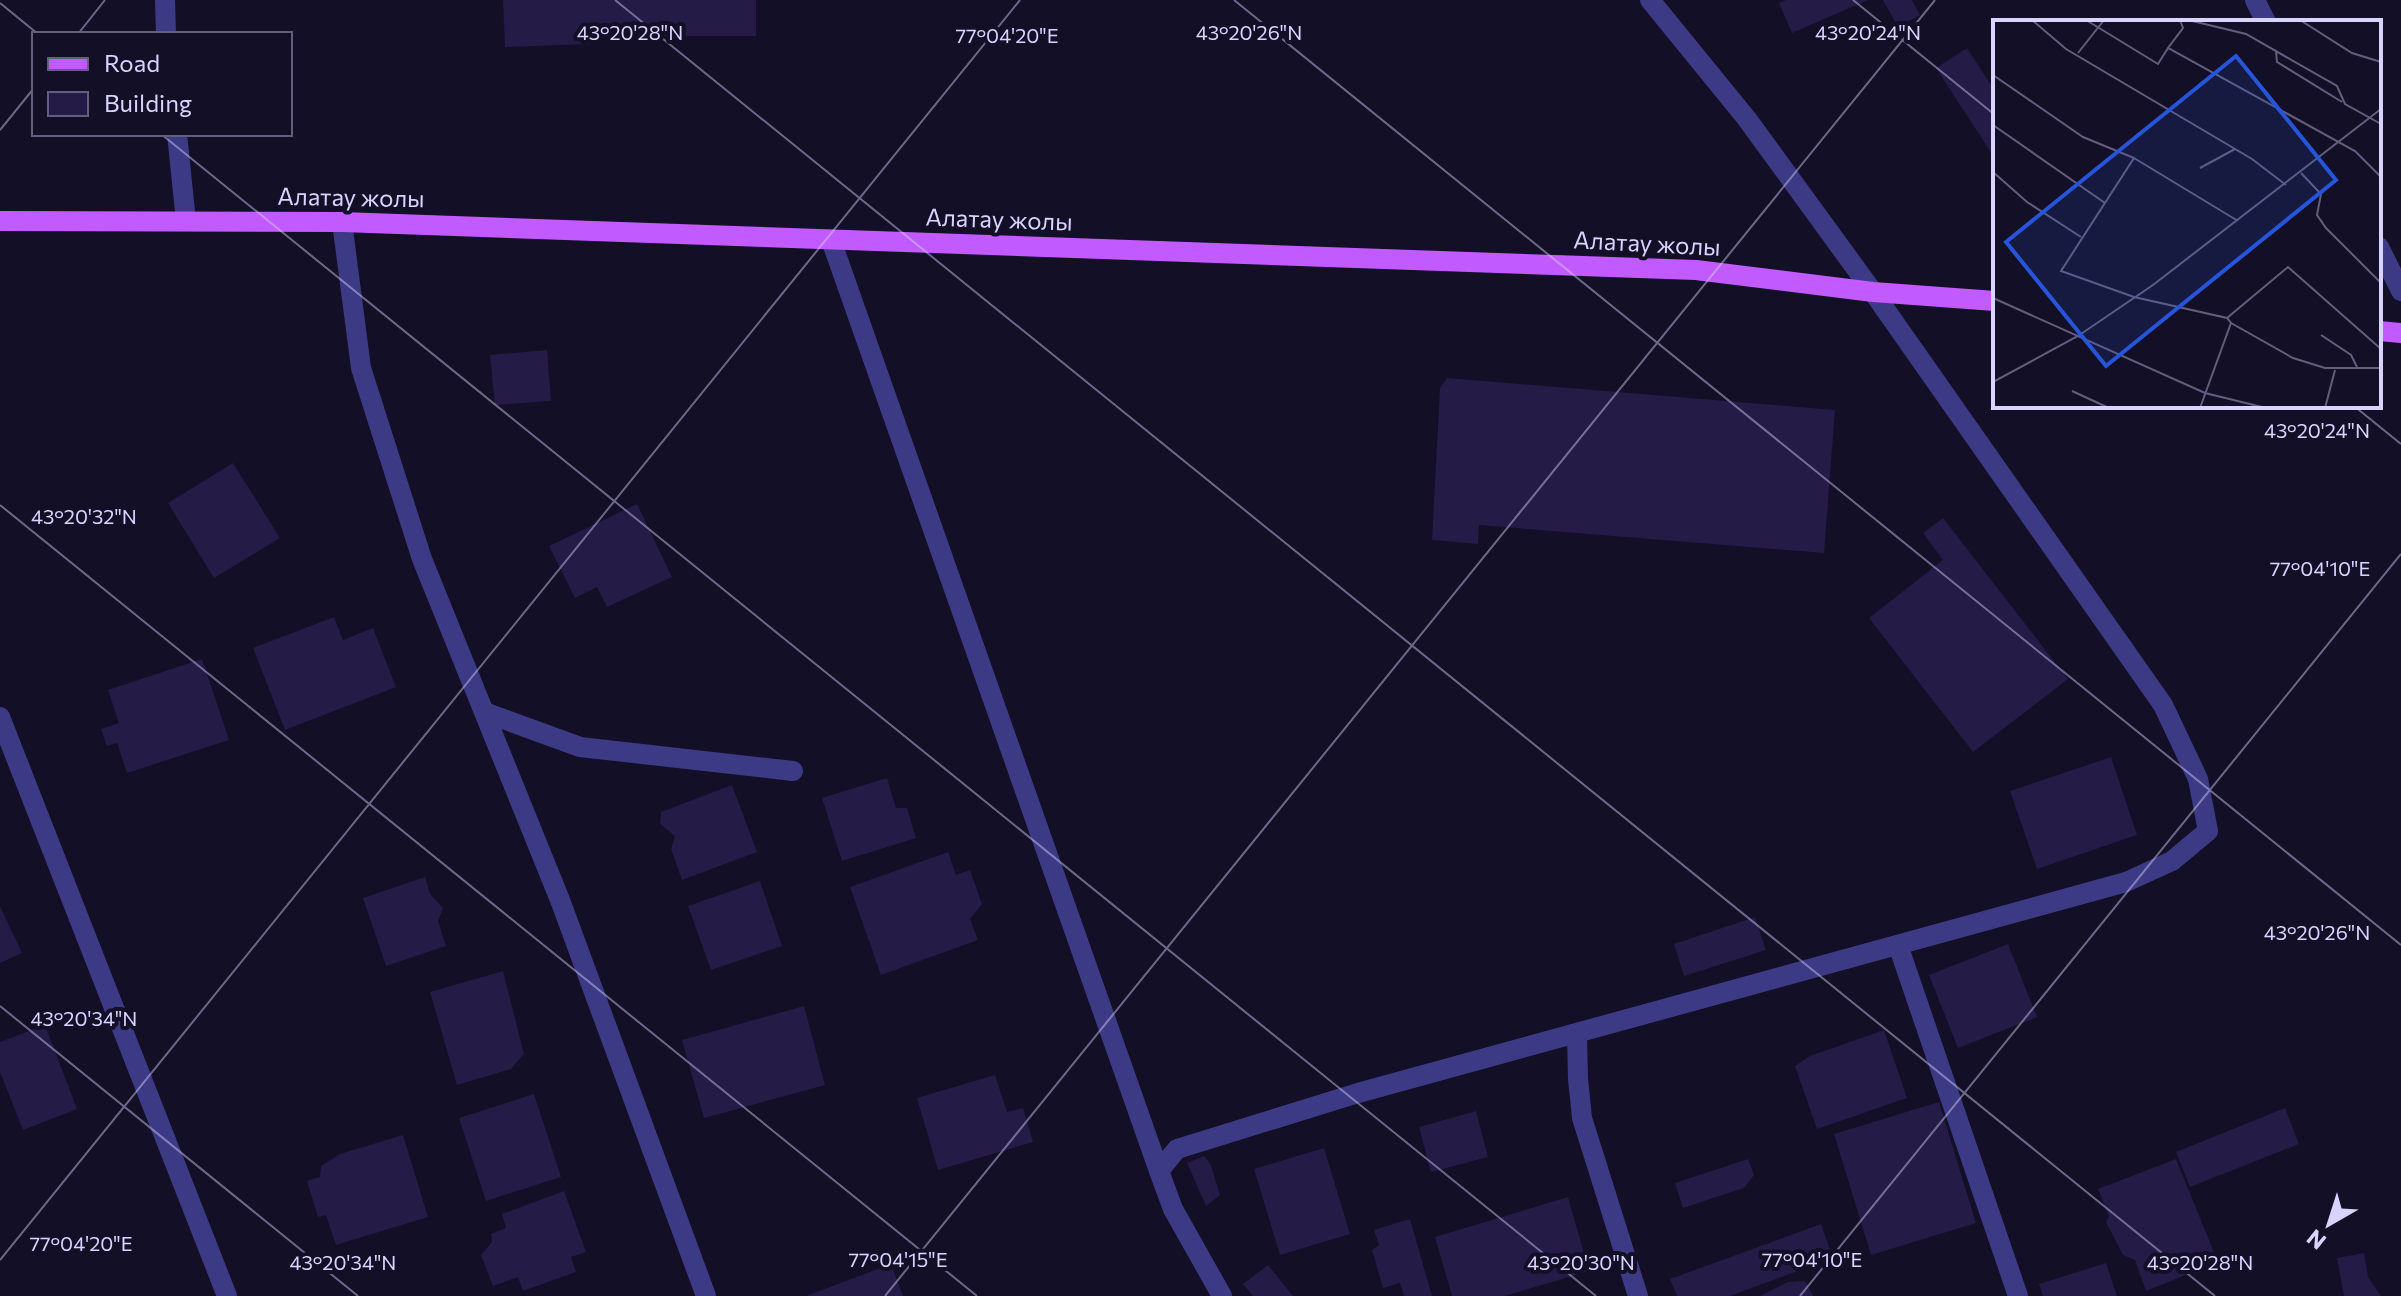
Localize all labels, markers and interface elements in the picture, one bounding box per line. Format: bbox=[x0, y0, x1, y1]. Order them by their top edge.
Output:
text: 43°20'28"N bbox=[577, 20, 683, 44]
text: 43°20'26"N bbox=[1196, 20, 1302, 44]
text: 43°20'24"N bbox=[1815, 20, 1921, 44]
inset map bbox=[1993, 20, 2381, 408]
text: 77°04'20"E bbox=[955, 23, 1059, 47]
legend bbox=[32, 32, 292, 136]
text: Road bbox=[104, 48, 160, 77]
text: Building bbox=[104, 88, 192, 117]
street label: Алатау жолы bbox=[277, 181, 425, 212]
street label: Алатау жолы bbox=[925, 201, 1073, 236]
street label: Алатау жолы bbox=[1573, 224, 1721, 261]
text: 43°20'24"N bbox=[2264, 418, 2370, 442]
text: 43°20'32"N bbox=[31, 504, 137, 528]
text: 77°04'10"E bbox=[2270, 556, 2370, 580]
text: 43°20'26"N bbox=[2264, 920, 2370, 944]
text: 43°20'34"N bbox=[31, 1006, 137, 1030]
north arrow bbox=[2289, 1184, 2369, 1264]
text: N bbox=[2301, 1224, 2331, 1256]
text: 77°04'20"E bbox=[29, 1231, 133, 1255]
text: 77°04'15"E bbox=[848, 1247, 948, 1271]
text: 77°04'10"E bbox=[1762, 1247, 1862, 1271]
text: 43°20'34"N bbox=[290, 1250, 396, 1274]
text: 43°20'30"N bbox=[1527, 1250, 1635, 1274]
text: 43°20'28"N bbox=[2147, 1250, 2253, 1274]

